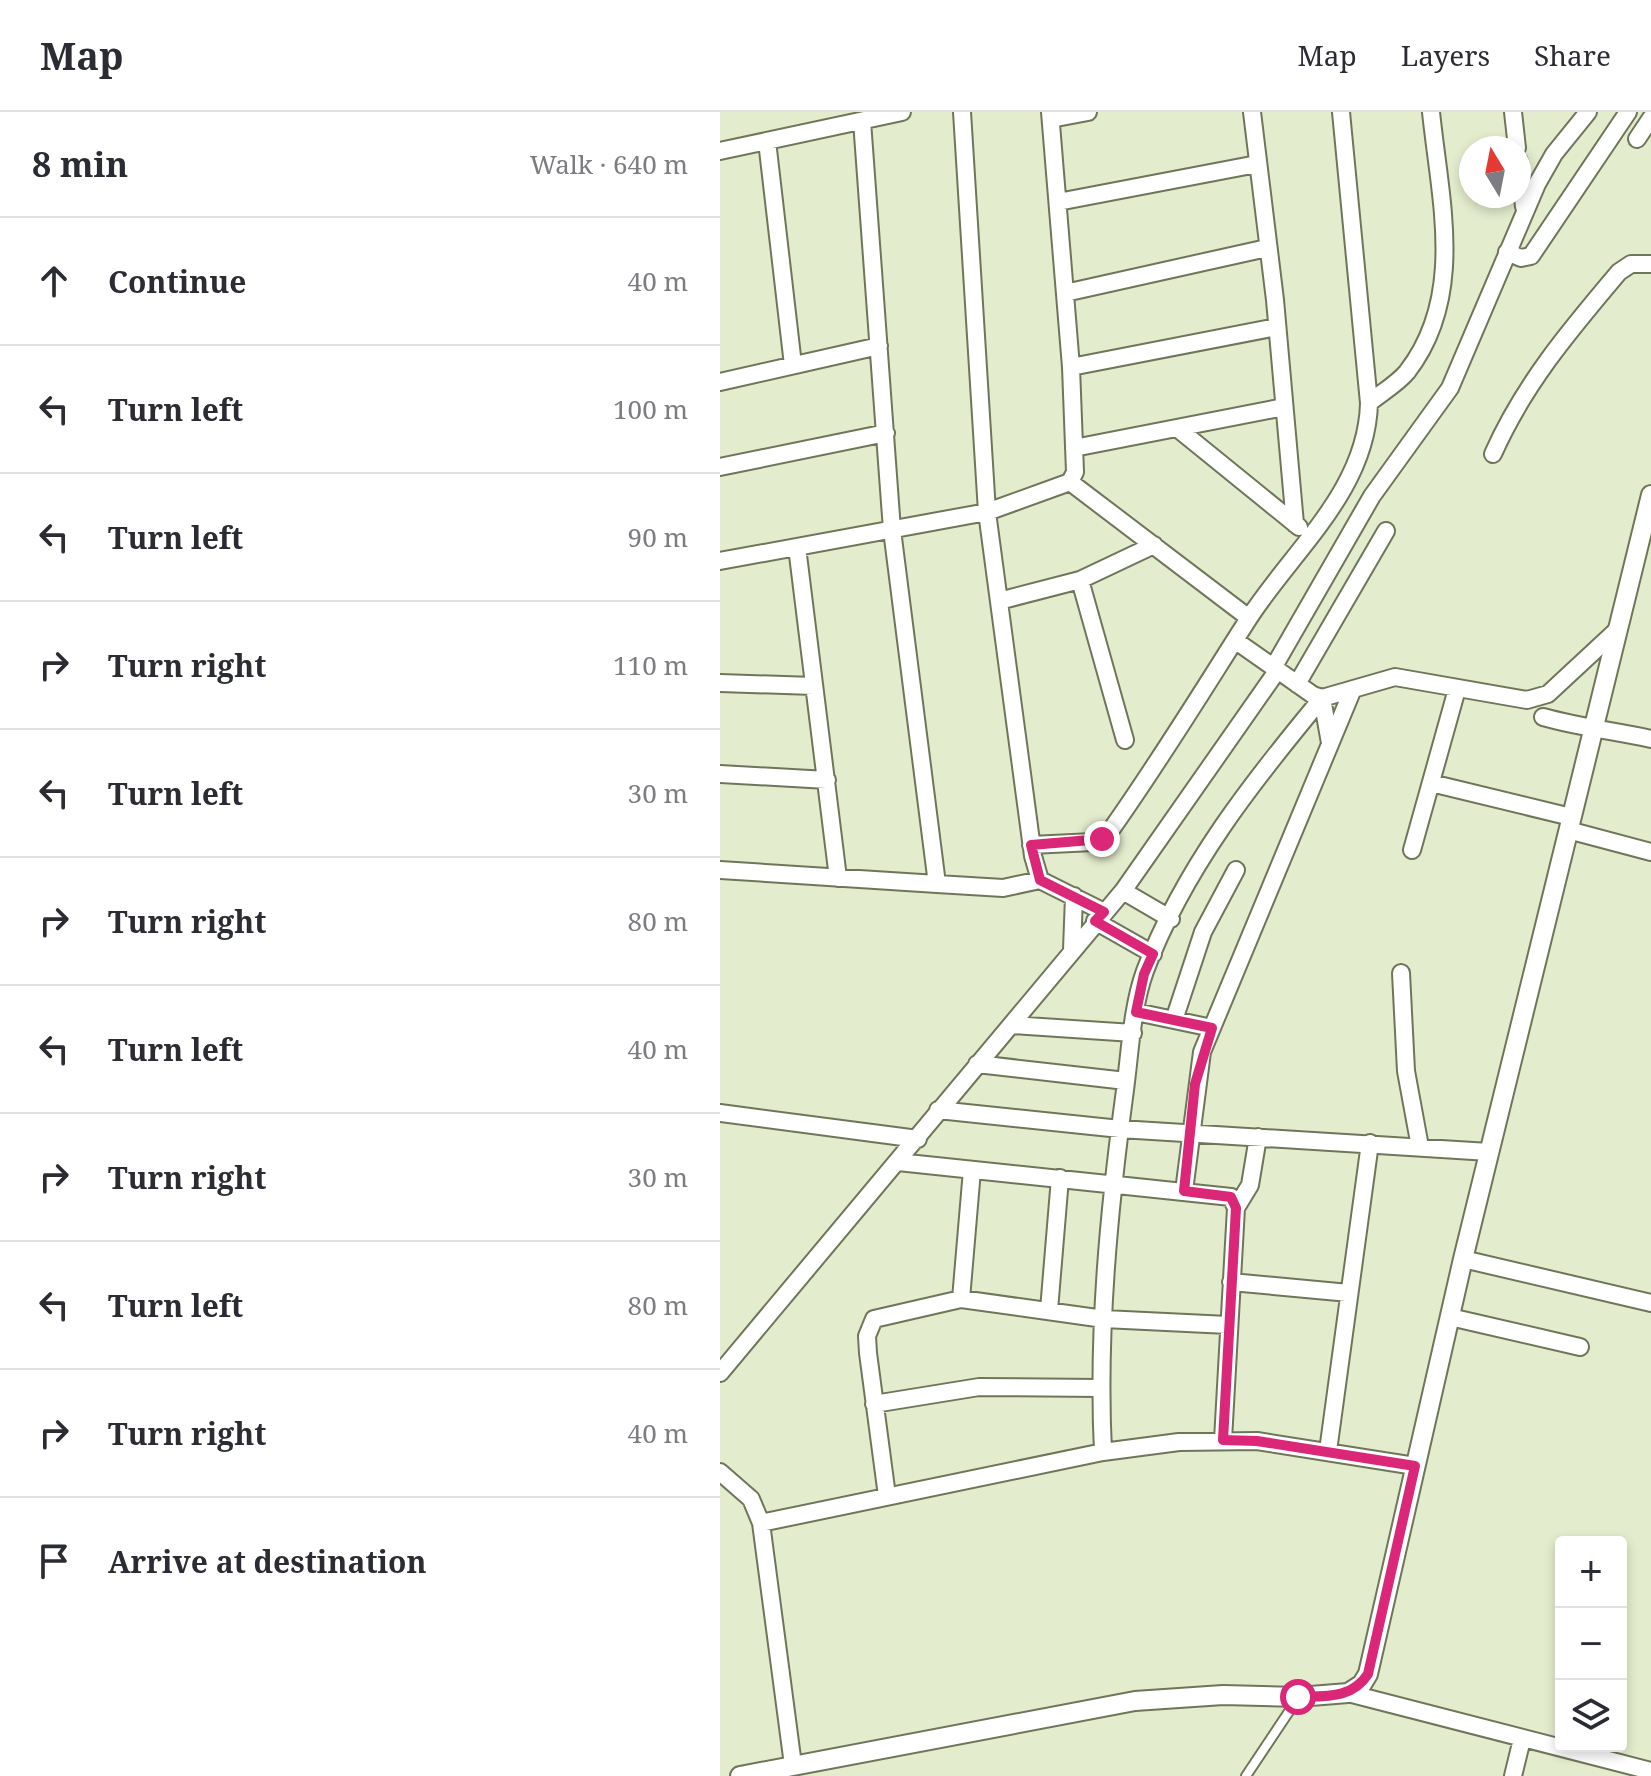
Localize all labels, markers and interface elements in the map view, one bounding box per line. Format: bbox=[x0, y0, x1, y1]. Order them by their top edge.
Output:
text: Map bbox=[40, 29, 124, 81]
text: Map bbox=[1298, 36, 1357, 74]
text: Layers bbox=[1401, 36, 1490, 74]
text: Share bbox=[1534, 36, 1611, 74]
north arrow bbox=[1459, 136, 1531, 208]
text: 8 min bbox=[32, 141, 128, 187]
text: Walk · 640 m bbox=[530, 146, 688, 182]
icon: ahead bbox=[32, 259, 76, 303]
text: Continue bbox=[108, 261, 246, 302]
text: 40 m bbox=[628, 263, 688, 299]
icon: left bbox=[32, 387, 76, 431]
text: Turn left bbox=[108, 389, 243, 430]
text: 100 m bbox=[613, 391, 688, 427]
icon: left bbox=[32, 515, 76, 559]
text: Turn left bbox=[108, 517, 243, 558]
text: 90 m bbox=[628, 519, 688, 555]
icon: right bbox=[32, 643, 76, 687]
text: Turn right bbox=[108, 645, 266, 686]
text: 110 m bbox=[613, 647, 688, 683]
icon: left bbox=[32, 771, 76, 815]
text: Turn left bbox=[108, 773, 243, 814]
text: 30 m bbox=[628, 775, 688, 811]
route end bbox=[1084, 821, 1120, 857]
icon: right bbox=[32, 899, 76, 943]
text: Turn right bbox=[108, 901, 266, 942]
text: 80 m bbox=[628, 903, 688, 939]
icon: left bbox=[32, 1027, 76, 1071]
text: Turn left bbox=[108, 1029, 243, 1070]
text: 40 m bbox=[628, 1031, 688, 1067]
icon: right bbox=[32, 1155, 76, 1199]
text: Turn right bbox=[108, 1157, 266, 1198]
text: 30 m bbox=[628, 1159, 688, 1195]
icon: left bbox=[32, 1283, 76, 1327]
text: Turn left bbox=[108, 1285, 243, 1326]
text: 80 m bbox=[628, 1287, 688, 1323]
icon: right bbox=[32, 1411, 76, 1455]
text: Turn right bbox=[108, 1413, 266, 1454]
text: 40 m bbox=[628, 1415, 688, 1451]
map controls bbox=[1555, 1536, 1627, 1752]
button: + bbox=[1555, 1536, 1627, 1608]
icon: arrive bbox=[32, 1539, 76, 1583]
text: Arrive at destination bbox=[108, 1541, 427, 1582]
button: − bbox=[1555, 1608, 1627, 1680]
route start bbox=[1280, 1679, 1316, 1715]
button: layers bbox=[1555, 1680, 1627, 1752]

